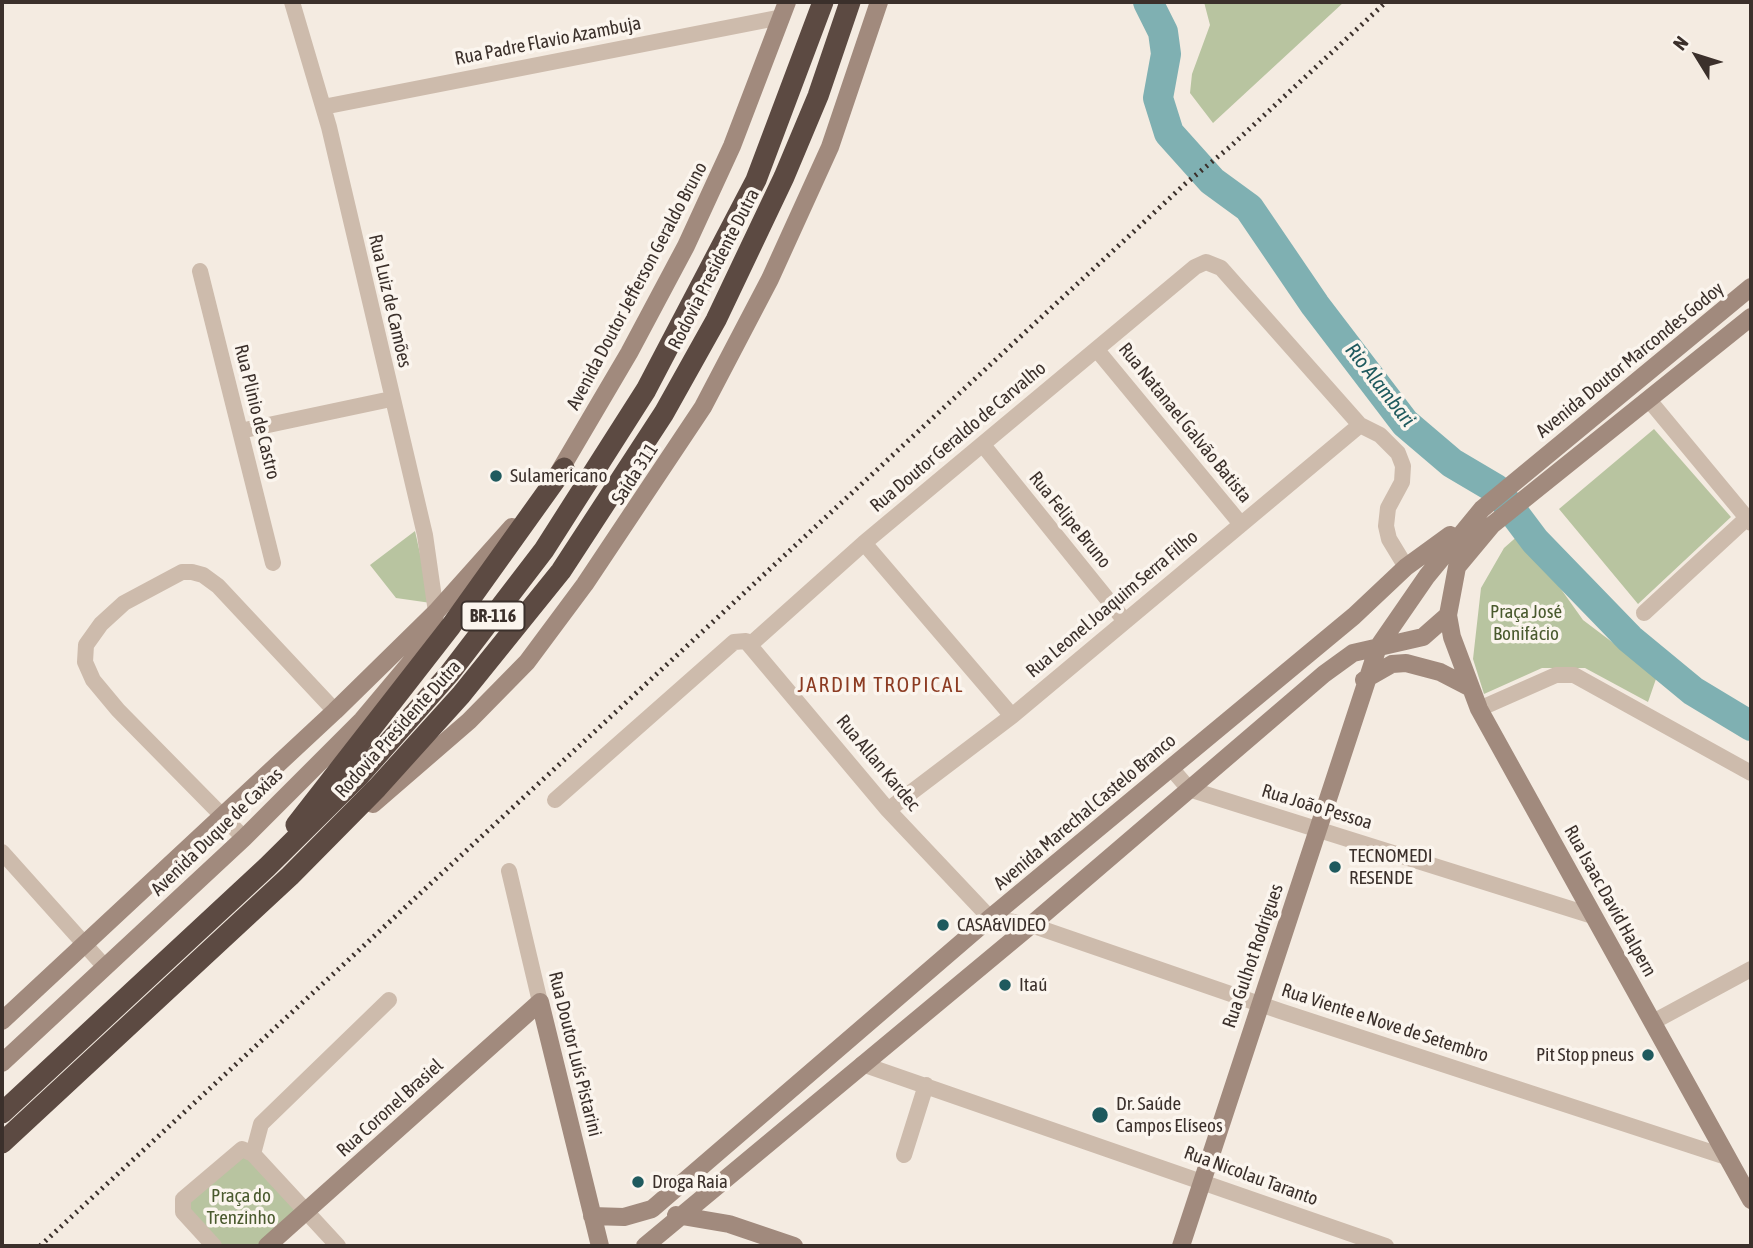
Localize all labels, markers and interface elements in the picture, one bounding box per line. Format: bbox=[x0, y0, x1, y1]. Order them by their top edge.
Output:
street label: Rua Padre Flavio Azambuja bbox=[453, 12, 643, 70]
north arrow bbox=[1662, 21, 1732, 91]
text: N bbox=[1668, 32, 1693, 54]
street label: Avenida Doutor Jefferson Geraldo Bruno bbox=[562, 158, 712, 414]
street label: Rodovia Presidente Dutra bbox=[664, 185, 764, 353]
street label: Rua Luiz de Camões bbox=[364, 232, 416, 370]
street label: Avenida Doutor Marcondes Godoy bbox=[1532, 277, 1728, 443]
street label: Rua Natanael Galvão Batista bbox=[1113, 338, 1257, 508]
water label: Rio Alambari bbox=[1340, 338, 1420, 432]
street label: Rua Plinio de Castro bbox=[229, 342, 285, 482]
street label: Rua Doutor Geraldo de Carvalho bbox=[866, 357, 1050, 517]
street label: Saída 311 bbox=[607, 439, 663, 509]
place label: Sulamericano bbox=[510, 465, 607, 487]
street label: Rua Felipe Bruno bbox=[1024, 467, 1116, 573]
marker: Sulamericano bbox=[488, 468, 504, 484]
street label: Rua Leonel Joaquim Serra Filho bbox=[1021, 525, 1203, 683]
park label: Praça José Bonifácio bbox=[1490, 601, 1562, 645]
road number: BR-116 bbox=[462, 602, 524, 630]
street label: Rodovia Presidente Dutra bbox=[330, 656, 466, 802]
district label: JARDIM TROPICAL bbox=[799, 672, 963, 698]
street label: Rua Allan Kardec bbox=[831, 710, 925, 816]
street label: Avenida Marechal Castelo Branco bbox=[989, 729, 1181, 895]
street label: Avenida Duque de Caxias bbox=[146, 763, 288, 901]
street label: Rua João Pessoa bbox=[1259, 779, 1375, 835]
street label: Rua Isaac David Halpern bbox=[1559, 821, 1661, 981]
place label: TECNOMEDI RESENDE bbox=[1349, 845, 1433, 889]
marker: TECNOMEDI RESENDE bbox=[1327, 859, 1343, 875]
street label: Rua Gulhot Rodrigues bbox=[1218, 881, 1288, 1031]
place label: CASA&VIDEO bbox=[957, 914, 1046, 936]
marker: CASA&VIDEO bbox=[935, 917, 951, 933]
street label: Rua Doutor Luís Pistarini bbox=[543, 969, 607, 1139]
place label: Itaú bbox=[1019, 974, 1047, 996]
marker: Itaú bbox=[997, 977, 1013, 993]
street label: Rua Viente e Nove de Setembro bbox=[1279, 979, 1491, 1067]
place label: Pit Stop pneus bbox=[1536, 1044, 1634, 1066]
marker: Pit Stop pneus bbox=[1640, 1047, 1656, 1063]
street label: Rua Coronel Brasiel bbox=[332, 1054, 448, 1162]
place label: Dr. Saúde Campos Elíseos bbox=[1116, 1093, 1223, 1137]
marker: Dr. Saúde Campos Elíseos bbox=[1090, 1105, 1110, 1125]
street label: Rua Nicolau Taranto bbox=[1181, 1141, 1321, 1211]
place label: Droga Raia bbox=[652, 1171, 728, 1193]
marker: Droga Raia bbox=[630, 1174, 646, 1190]
park label: Praça do Trenzinho bbox=[206, 1185, 276, 1229]

